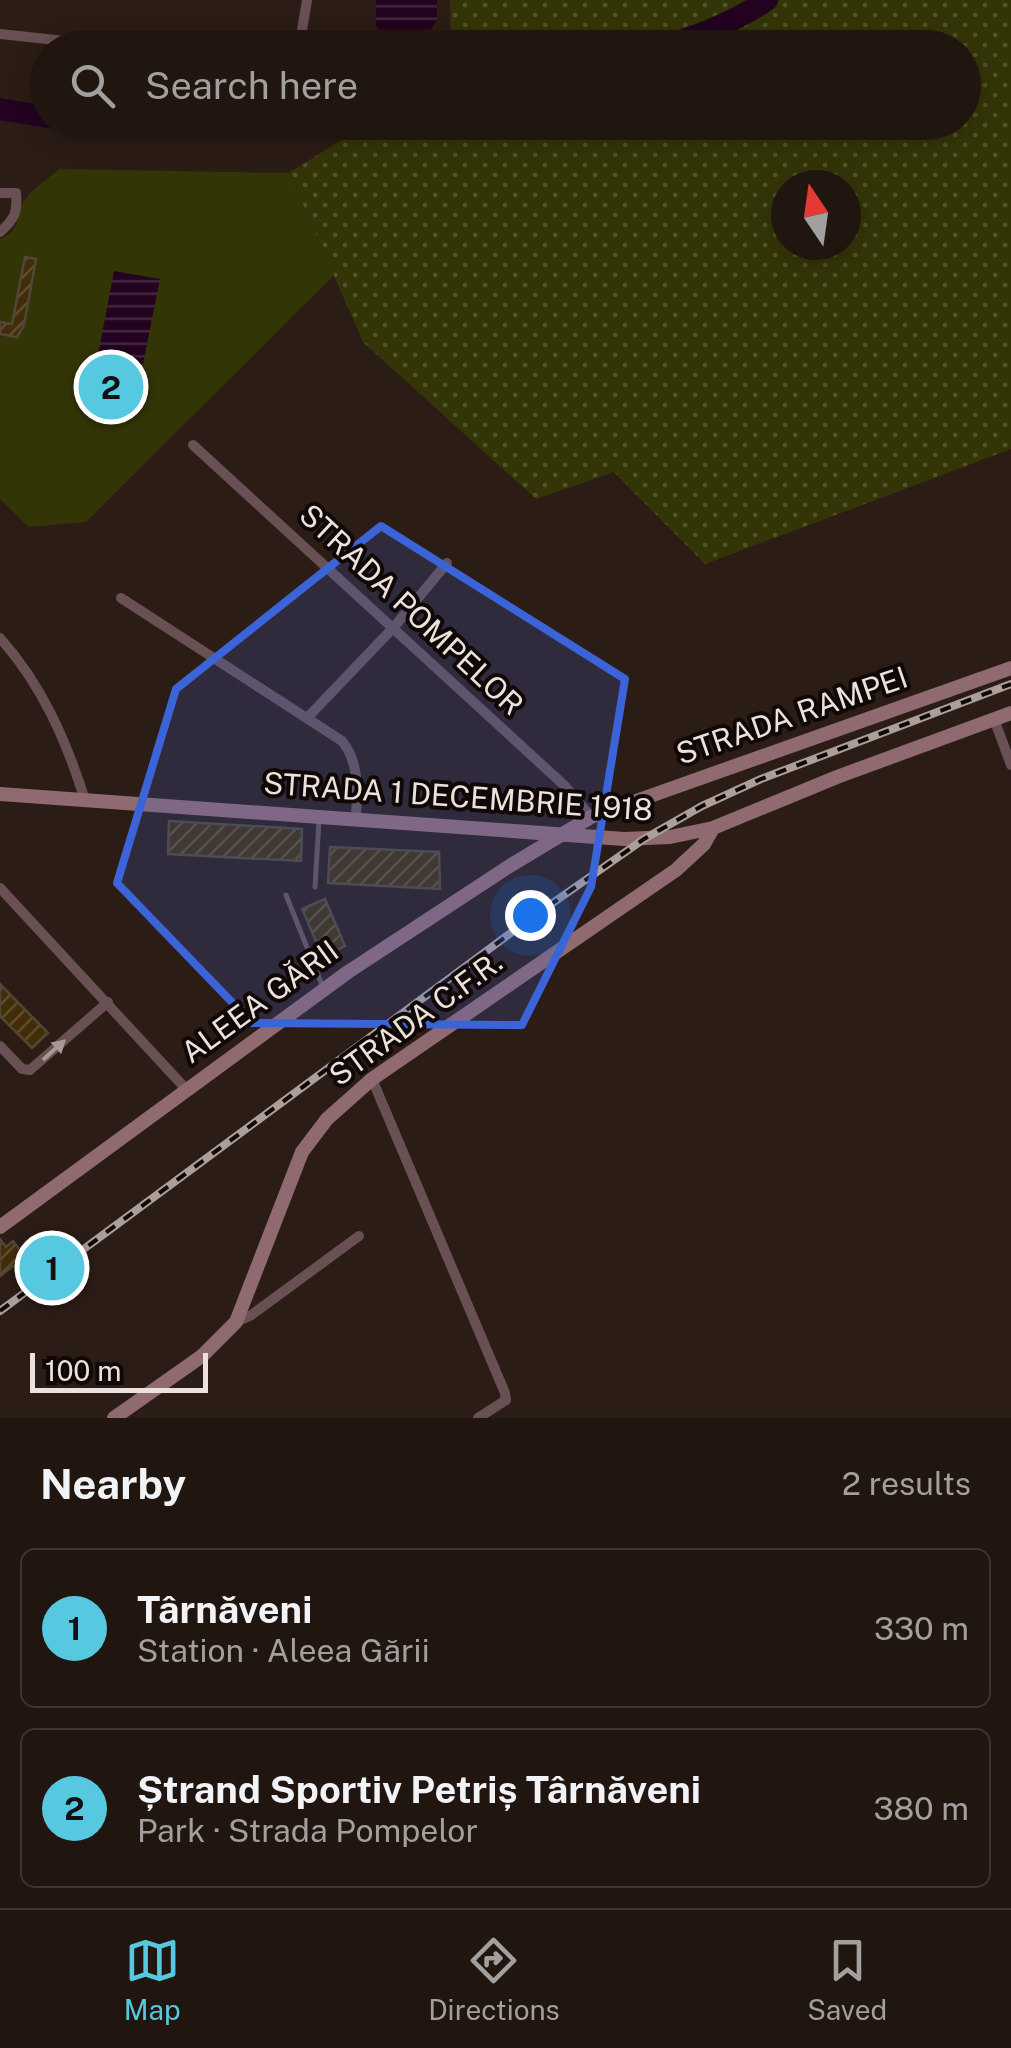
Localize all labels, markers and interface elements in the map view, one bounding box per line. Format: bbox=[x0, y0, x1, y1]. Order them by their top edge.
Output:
search box bbox=[30, 30, 981, 140]
icon: search bbox=[65, 58, 120, 113]
text: Search here bbox=[145, 63, 358, 108]
north arrow bbox=[771, 170, 861, 260]
pin: 2 bbox=[78, 350, 144, 424]
street label: STRADA POMPELOR bbox=[292, 496, 531, 722]
street label: STRADA RAMPEI bbox=[671, 659, 912, 772]
street label: STRADA 1 DECEMBRIE 1918 bbox=[262, 764, 654, 828]
your location bbox=[505, 890, 556, 941]
street label: ALEEA GĂRII bbox=[174, 932, 345, 1070]
street label: STRADA C.F.R. bbox=[322, 943, 509, 1093]
one-way arrow bbox=[41, 1039, 66, 1061]
pin: 1 bbox=[20, 1230, 84, 1306]
scale bar bbox=[30, 1348, 208, 1392]
text: 100 m bbox=[45, 1354, 122, 1387]
text: Nearby bbox=[40, 1459, 186, 1508]
text: 2 results bbox=[842, 1465, 971, 1502]
text: Târnăveni bbox=[137, 1587, 312, 1632]
text: 1 bbox=[68, 1610, 81, 1647]
text: 330 m bbox=[874, 1610, 969, 1647]
text: Station · Aleea Gării bbox=[137, 1632, 430, 1669]
text: Ștrand Sportiv Petriș Târnăveni bbox=[137, 1767, 701, 1812]
text: 2 bbox=[64, 1790, 85, 1827]
text: 380 m bbox=[873, 1790, 969, 1827]
text: Park · Strada Pompelor bbox=[137, 1812, 478, 1849]
tab: Map bbox=[124, 1933, 181, 2026]
tab: Directions bbox=[428, 1933, 560, 2026]
tab: Saved bbox=[807, 1933, 887, 2026]

